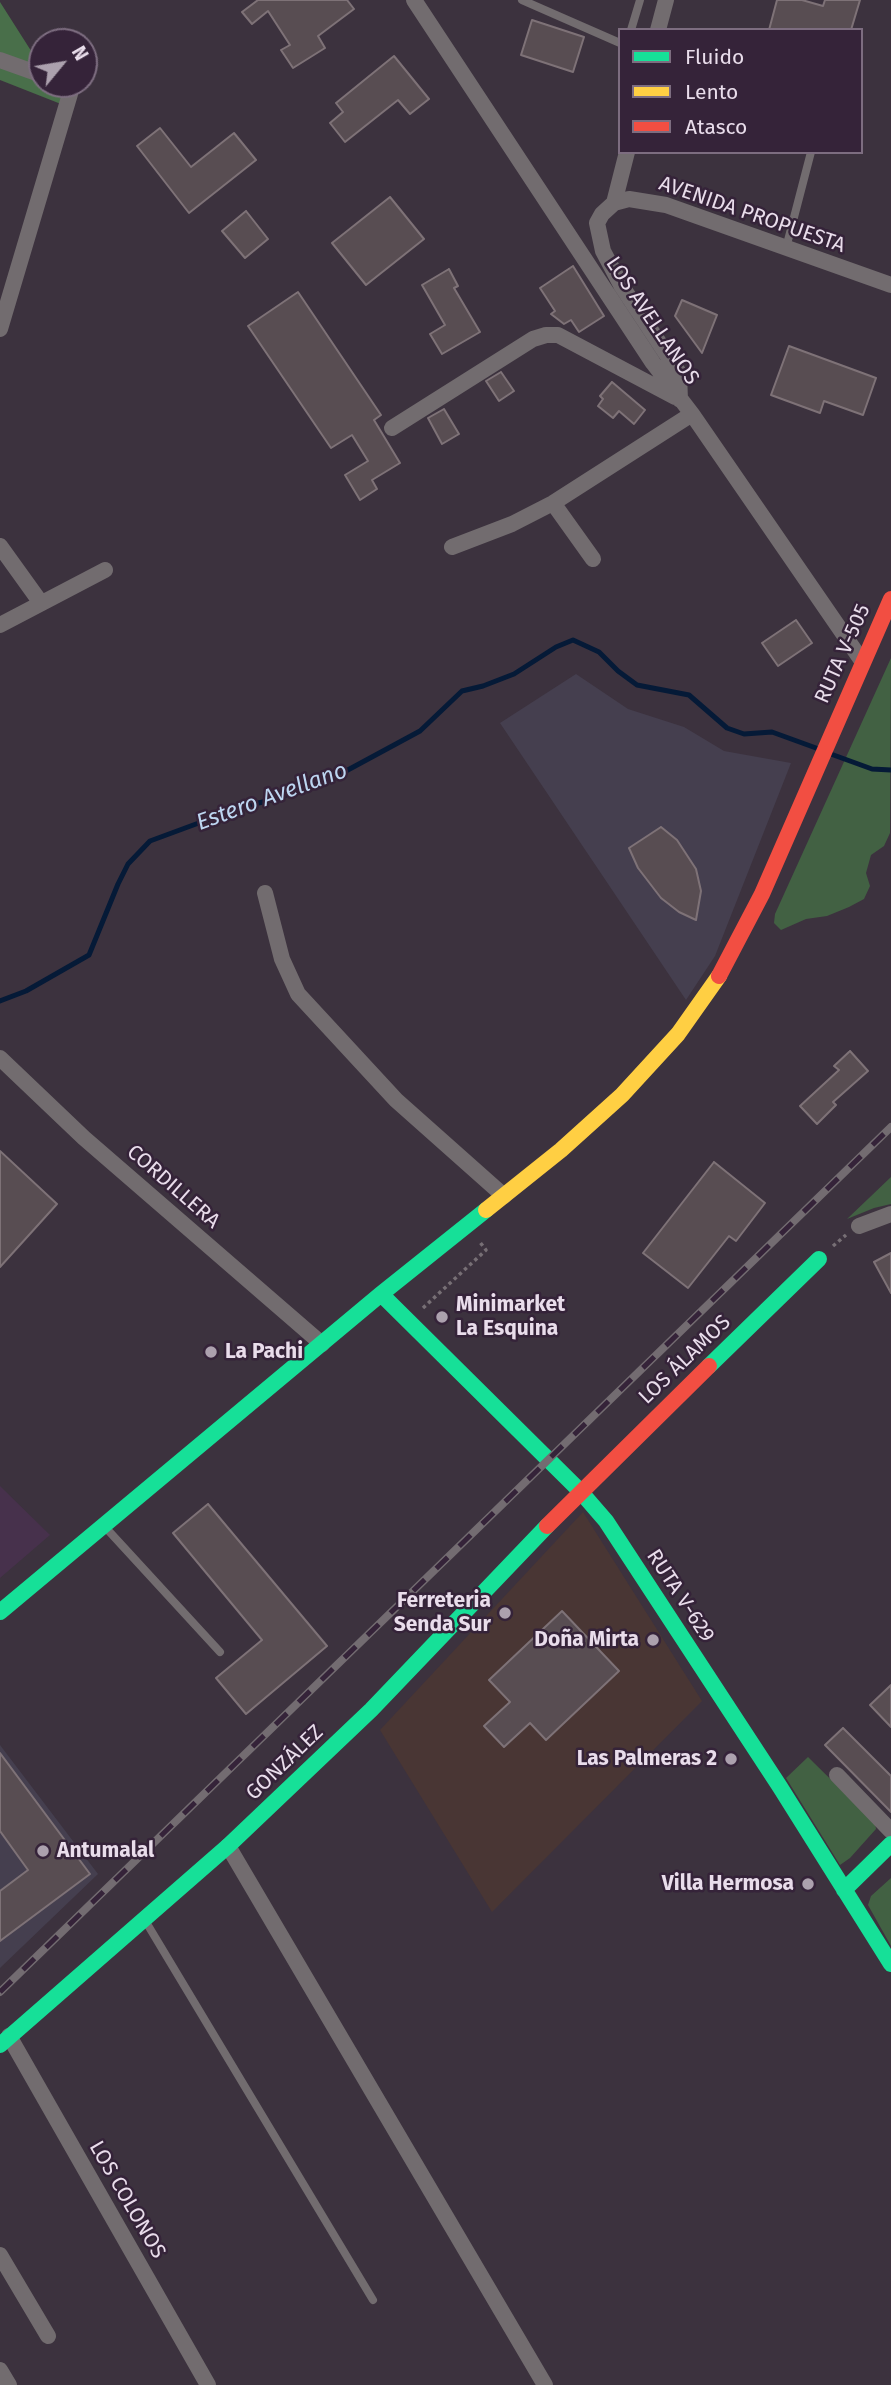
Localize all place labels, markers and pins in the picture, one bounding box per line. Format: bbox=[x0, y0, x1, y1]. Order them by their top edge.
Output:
place label: Minimarket La Esquina bbox=[456, 1292, 565, 1342]
marker: Minimarket La Esquina bbox=[434, 1309, 450, 1325]
place label: La Pachi bbox=[225, 1339, 303, 1365]
marker: La Pachi bbox=[203, 1344, 219, 1360]
place label: Ferreteria Senda Sur bbox=[394, 1588, 491, 1638]
marker: Ferreteria Senda Sur bbox=[497, 1605, 513, 1621]
place label: Doña Mirta bbox=[534, 1627, 639, 1653]
marker: Doña Mirta bbox=[645, 1632, 661, 1648]
place label: Las Palmeras 2 bbox=[577, 1746, 717, 1772]
marker: Las Palmeras 2 bbox=[723, 1751, 739, 1767]
place label: Antumalal bbox=[57, 1838, 154, 1864]
marker: Antumalal bbox=[35, 1843, 51, 1859]
place label: Villa Hermosa bbox=[662, 1871, 794, 1897]
marker: Villa Hermosa bbox=[800, 1876, 816, 1892]

